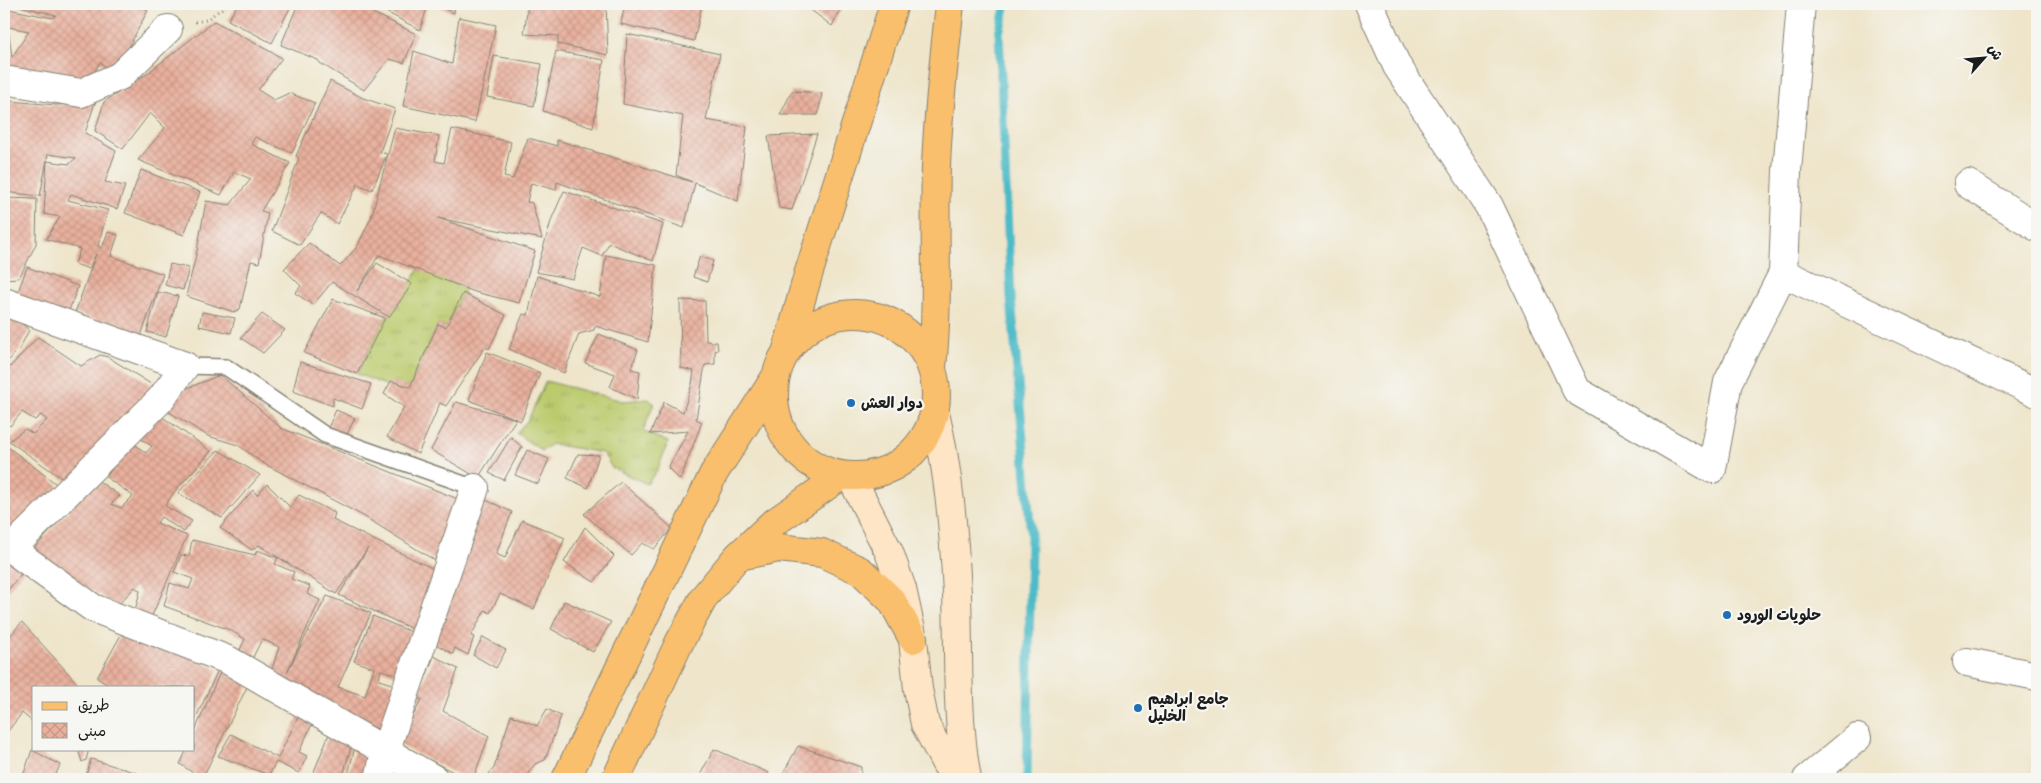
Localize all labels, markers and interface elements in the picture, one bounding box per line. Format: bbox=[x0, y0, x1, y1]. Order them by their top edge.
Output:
north arrow bbox=[1958, 32, 2008, 82]
text: ش bbox=[1983, 42, 2006, 64]
place label: دوار العش bbox=[861, 394, 923, 414]
marker: دوار العش bbox=[845, 397, 857, 409]
place label: حلويات الورود bbox=[1737, 606, 1821, 626]
marker: حلويات الورود bbox=[1721, 609, 1733, 621]
legend bbox=[32, 686, 195, 750]
place label: جامع ابراهيم الخليل bbox=[1148, 690, 1229, 727]
text: طريق bbox=[78, 696, 110, 716]
marker: جامع ابراهيم الخليل bbox=[1132, 702, 1144, 714]
text: مبنى bbox=[78, 722, 106, 742]

